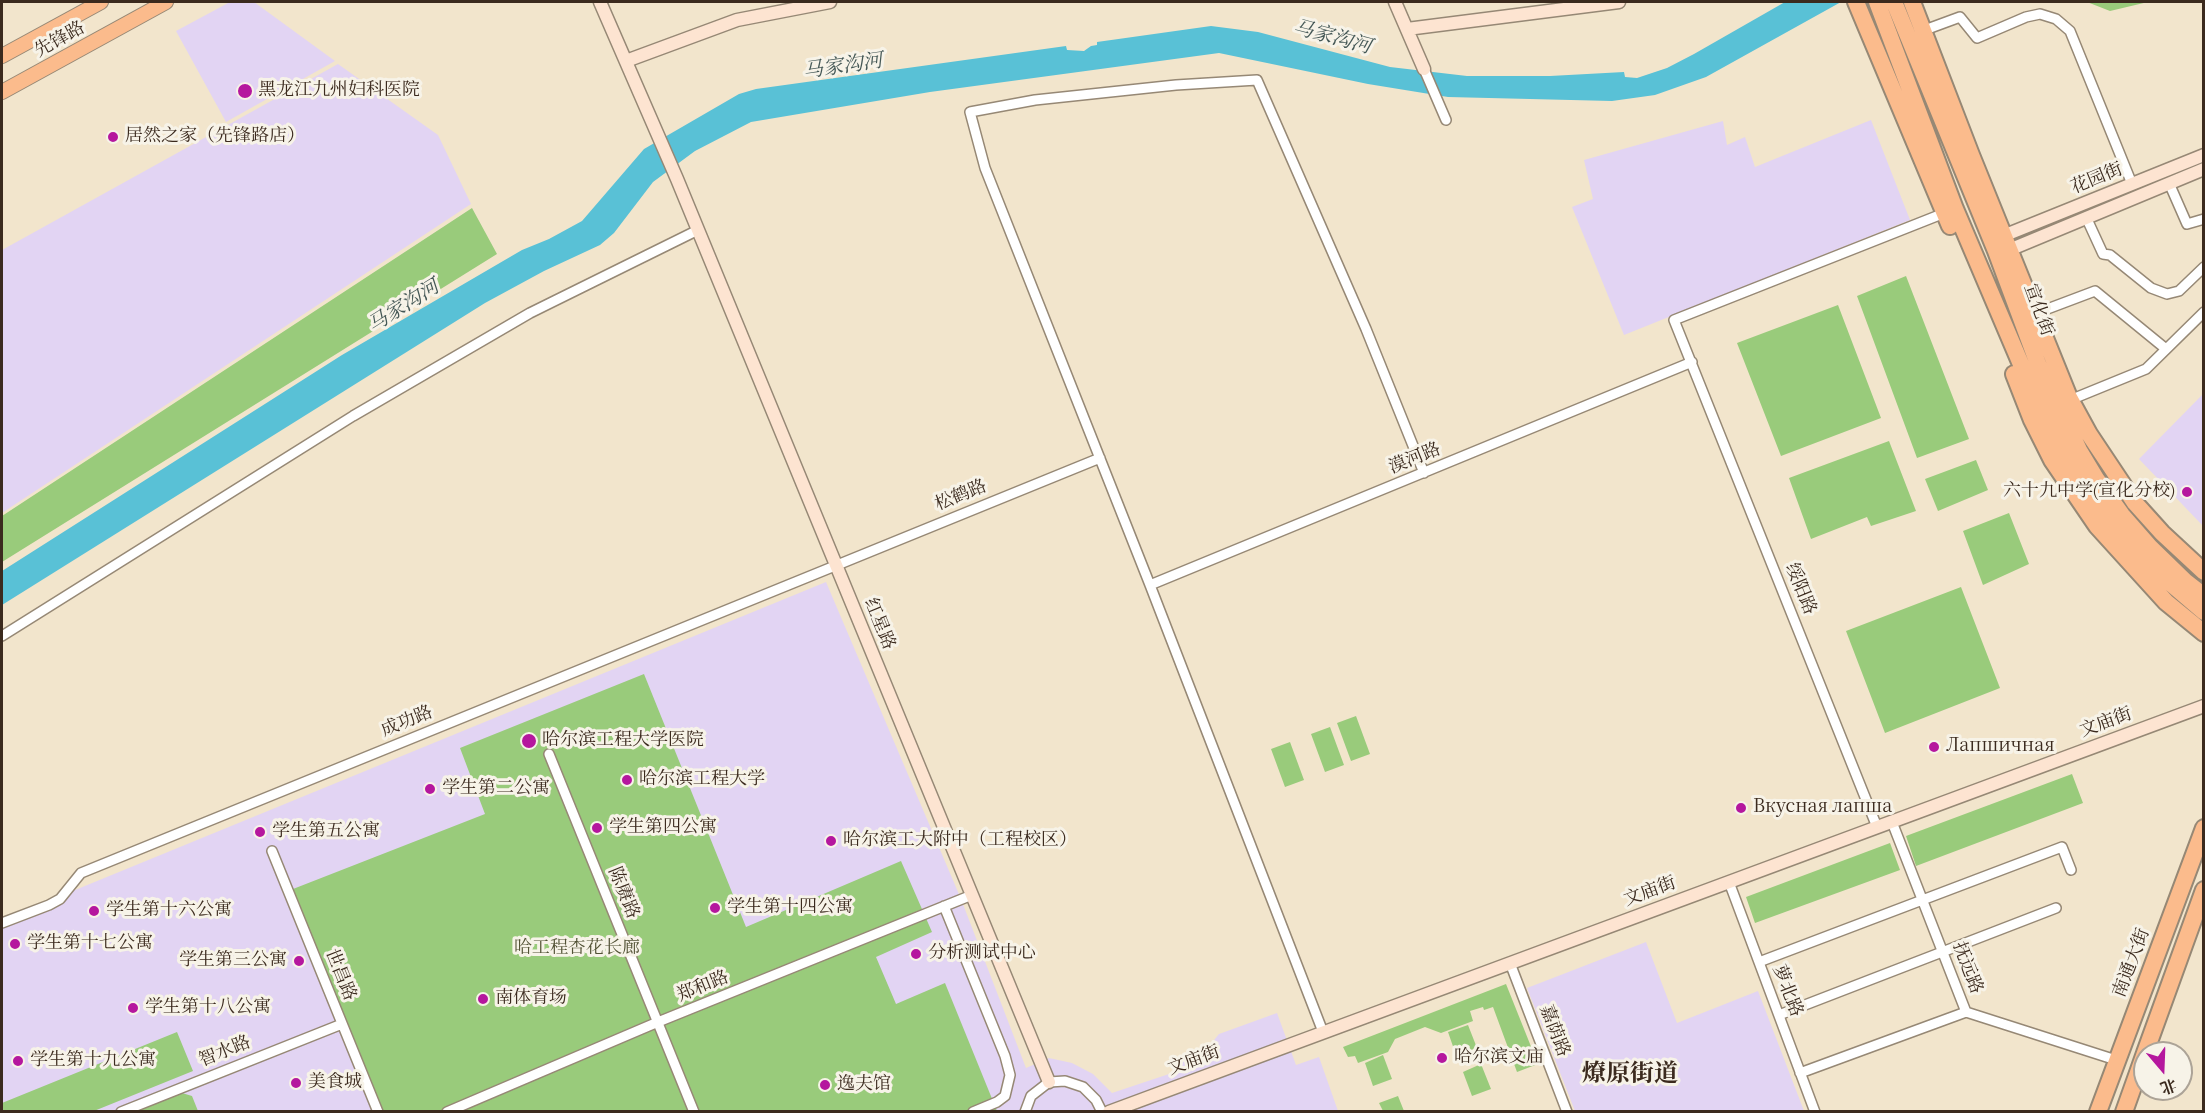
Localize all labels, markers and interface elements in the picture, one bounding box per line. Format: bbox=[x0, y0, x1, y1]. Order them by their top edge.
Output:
water label: 马家沟河 bbox=[1290, 16, 1374, 60]
street label: 先锋路 bbox=[31, 17, 89, 63]
water label: 马家沟河 bbox=[802, 50, 884, 84]
place label: 黑龙江九州妇科医院 bbox=[258, 80, 420, 102]
marker: 黑龙江九州妇科医院 bbox=[236, 82, 254, 100]
place label: 居然之家（先锋路店） bbox=[125, 126, 305, 148]
marker: 居然之家（先锋路店） bbox=[106, 130, 120, 144]
street label: 花园街 bbox=[2068, 159, 2126, 199]
water label: 马家沟河 bbox=[364, 276, 444, 338]
street label: 宣化街 bbox=[2019, 281, 2057, 339]
street label: 漠河路 bbox=[1386, 439, 1444, 479]
street label: 松鹤路 bbox=[932, 476, 990, 516]
place label: 六十九中学(宣化分校) bbox=[2003, 481, 2175, 503]
marker: 六十九中学(宣化分校) bbox=[2180, 485, 2194, 499]
street label: 绥阳路 bbox=[1780, 560, 1820, 618]
street label: 红星路 bbox=[859, 595, 899, 653]
street label: 成功路 bbox=[378, 702, 436, 742]
street label: 文庙街 bbox=[2077, 704, 2135, 742]
place label: 哈尔滨工程大学医院 bbox=[542, 730, 704, 752]
marker: 哈尔滨工程大学医院 bbox=[520, 732, 538, 750]
place label: Лапшичная bbox=[1946, 736, 2055, 758]
marker: Лапшичная bbox=[1927, 740, 1941, 754]
place label: 哈尔滨工程大学 bbox=[639, 769, 765, 791]
marker: 哈尔滨工程大学 bbox=[620, 773, 634, 787]
place label: 学生第二公寓 bbox=[442, 778, 550, 800]
marker: 学生第二公寓 bbox=[423, 782, 437, 796]
place label: Вкусная лапша bbox=[1753, 797, 1892, 819]
marker: Вкусная лапша bbox=[1734, 801, 1748, 815]
place label: 学生第四公寓 bbox=[609, 817, 717, 839]
place label: 学生第五公寓 bbox=[272, 821, 380, 843]
marker: 学生第四公寓 bbox=[590, 821, 604, 835]
marker: 学生第五公寓 bbox=[253, 825, 267, 839]
place label: 哈尔滨工大附中（工程校区） bbox=[843, 830, 1077, 852]
marker: 哈尔滨工大附中（工程校区） bbox=[824, 834, 838, 848]
street label: 陈赓路 bbox=[603, 864, 643, 922]
street label: 文庙街 bbox=[1621, 873, 1679, 911]
place label: 学生第十四公寓 bbox=[727, 897, 853, 919]
place label: 学生第十六公寓 bbox=[106, 900, 232, 922]
marker: 学生第十四公寓 bbox=[708, 901, 722, 915]
marker: 学生第十六公寓 bbox=[87, 904, 101, 918]
street label: 南通大街 bbox=[2109, 926, 2155, 1000]
place label: 学生第十七公寓 bbox=[27, 933, 153, 955]
marker: 学生第十七公寓 bbox=[8, 937, 22, 951]
park label: 哈工程杏花长廊 bbox=[514, 938, 640, 960]
street label: 抚远路 bbox=[1947, 939, 1987, 997]
place label: 分析测试中心 bbox=[928, 943, 1036, 965]
street label: 世昌路 bbox=[320, 946, 360, 1004]
marker: 分析测试中心 bbox=[909, 947, 923, 961]
place label: 学生第三公寓 bbox=[179, 950, 287, 972]
marker: 学生第三公寓 bbox=[292, 954, 306, 968]
street label: 萝北路 bbox=[1767, 962, 1807, 1020]
street label: 郑和路 bbox=[674, 967, 732, 1007]
place label: 南体育场 bbox=[495, 988, 567, 1010]
marker: 南体育场 bbox=[476, 992, 490, 1006]
place label: 学生第十八公寓 bbox=[145, 997, 271, 1019]
marker: 学生第十八公寓 bbox=[126, 1001, 140, 1015]
street label: 嘉荫路 bbox=[1534, 1002, 1574, 1060]
street label: 智水路 bbox=[196, 1032, 254, 1072]
north arrow bbox=[2133, 1041, 2193, 1101]
street label: 文庙街 bbox=[1165, 1042, 1223, 1080]
place label: 哈尔滨文庙 bbox=[1454, 1047, 1544, 1069]
place label: 学生第十九公寓 bbox=[30, 1050, 156, 1072]
marker: 哈尔滨文庙 bbox=[1435, 1051, 1449, 1065]
marker: 学生第十九公寓 bbox=[11, 1054, 25, 1068]
district label: 燎原街道 bbox=[1582, 1061, 1678, 1089]
place label: 美食城 bbox=[308, 1072, 362, 1094]
place label: 逸夫馆 bbox=[837, 1074, 891, 1096]
text: 北 bbox=[2158, 1075, 2179, 1098]
marker: 美食城 bbox=[289, 1076, 303, 1090]
marker: 逸夫馆 bbox=[818, 1078, 832, 1092]

